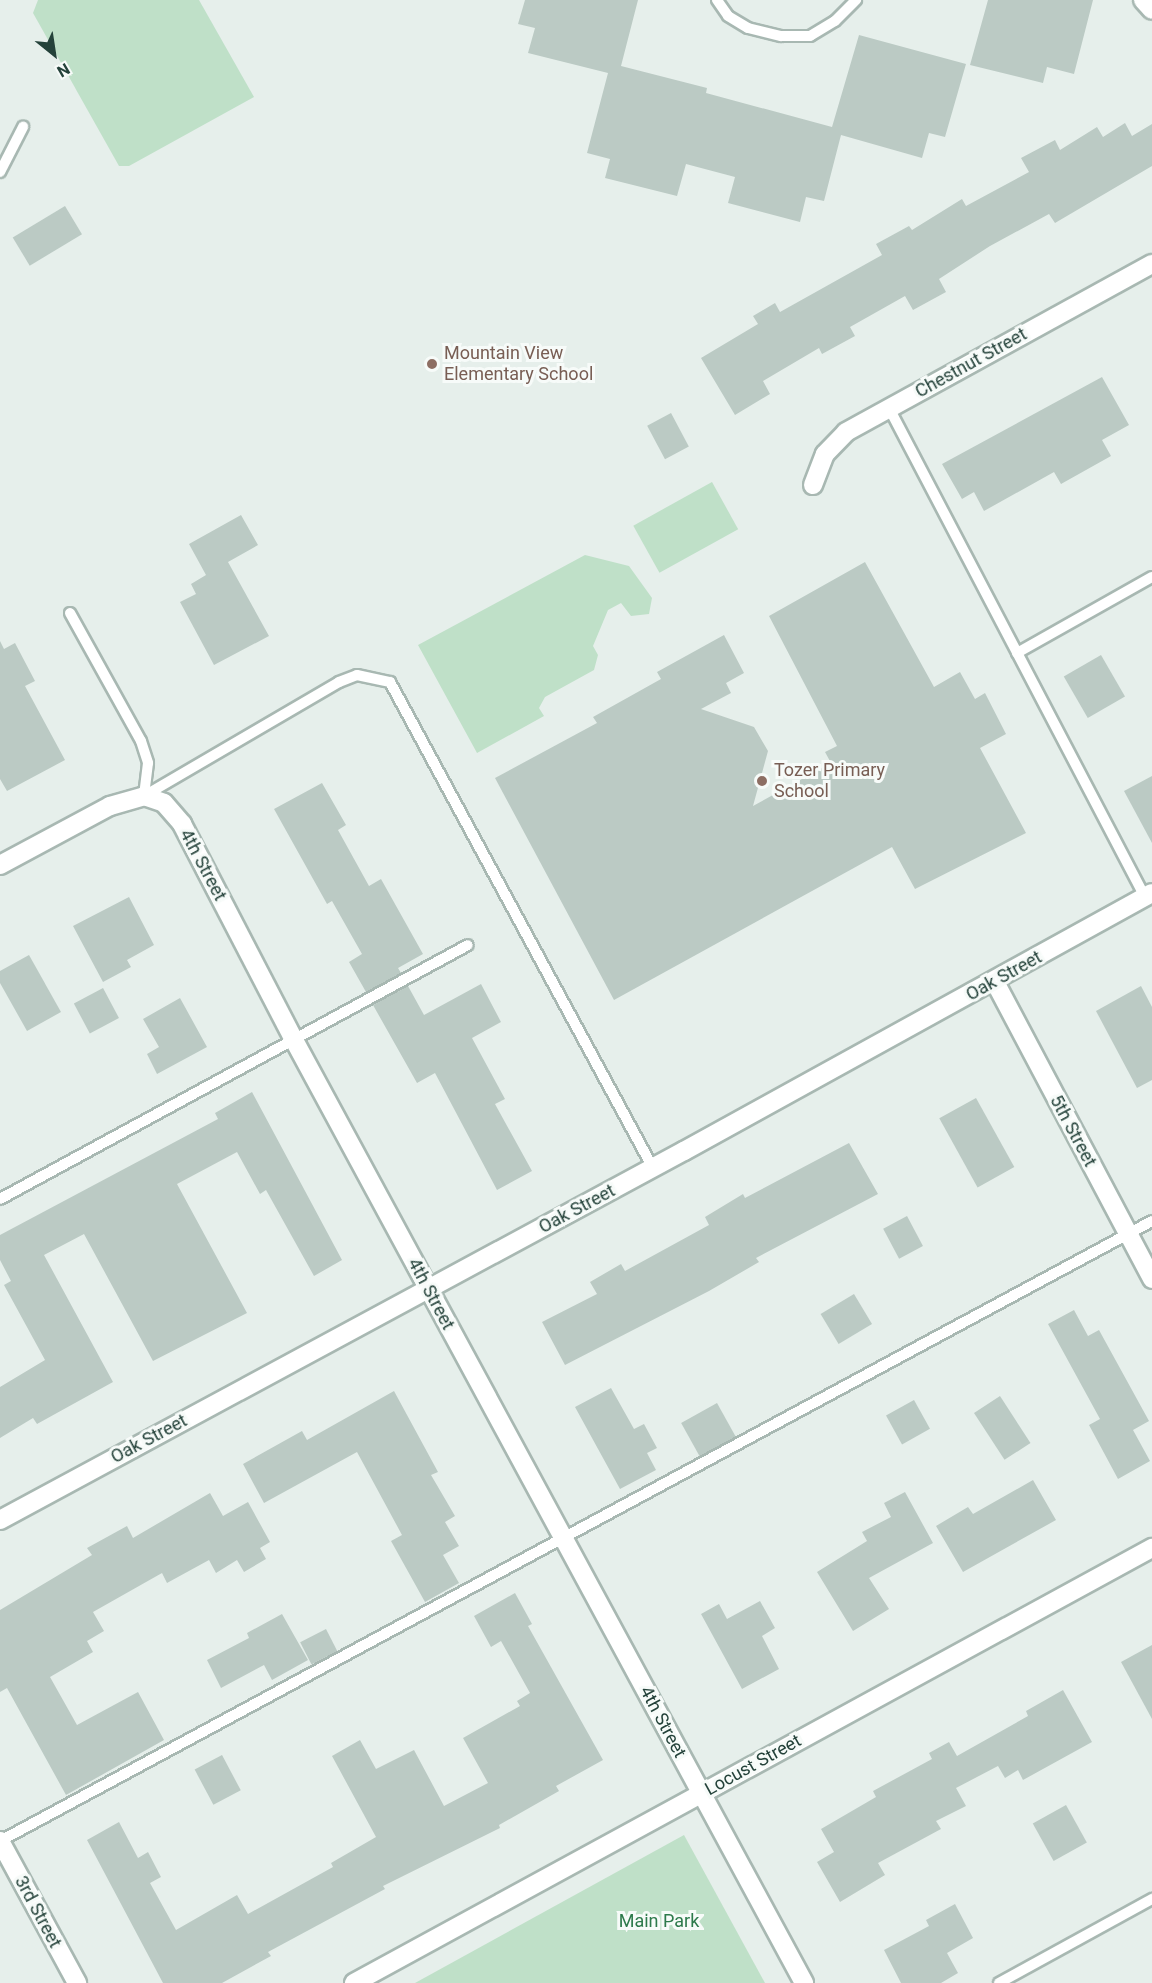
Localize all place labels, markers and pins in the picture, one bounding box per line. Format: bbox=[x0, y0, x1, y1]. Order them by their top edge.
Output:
place label: Mountain View Elementary School bbox=[444, 343, 593, 386]
marker: Mountain View Elementary School bbox=[425, 357, 439, 371]
place label: Tozer Primary School bbox=[774, 760, 885, 802]
marker: Tozer Primary School bbox=[755, 774, 769, 788]

